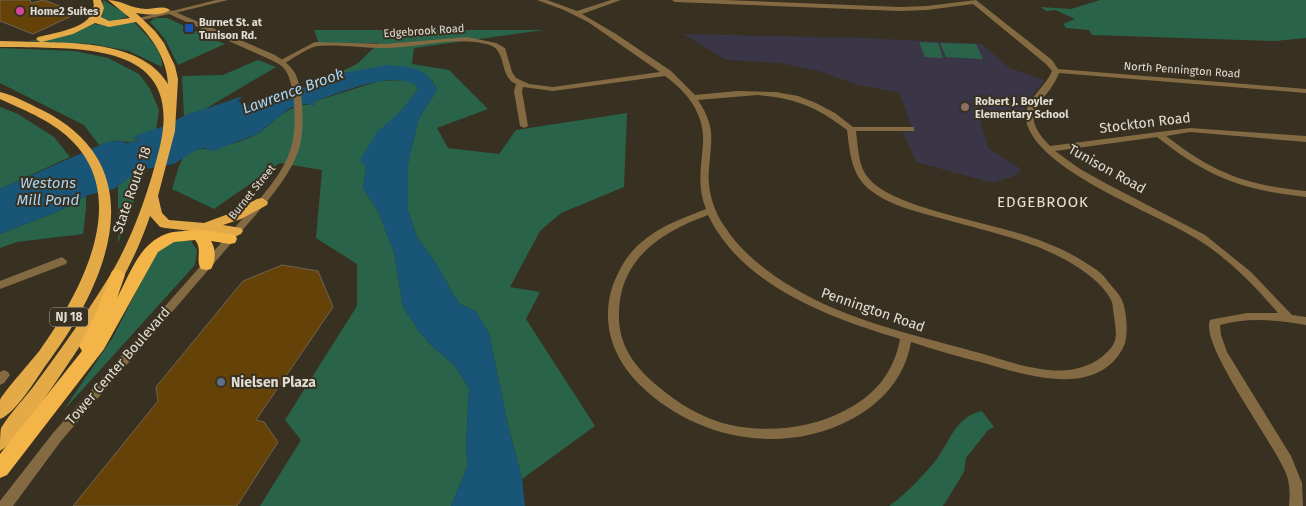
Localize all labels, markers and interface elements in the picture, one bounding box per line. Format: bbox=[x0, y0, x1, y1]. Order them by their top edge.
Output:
marker: Home2 Suites bbox=[14, 5, 26, 17]
place label: Home2 Suites bbox=[30, 5, 99, 18]
place label: Burnet St. at Tunison Rd. bbox=[199, 16, 263, 42]
marker: Burnet St. at Tunison Rd. bbox=[183, 22, 195, 34]
street label: Edgebrook Road bbox=[383, 22, 465, 40]
street label: North Pennington Road bbox=[1123, 59, 1241, 81]
water label: Lawrence Brook bbox=[240, 64, 346, 118]
place label: Robert J. Boyler Elementary School bbox=[975, 95, 1069, 121]
marker: Robert J. Boyler Elementary School bbox=[959, 101, 971, 113]
street label: Stockton Road bbox=[1098, 109, 1192, 137]
street label: Tunison Road bbox=[1065, 141, 1149, 197]
street label: State Route 18 bbox=[109, 144, 155, 236]
street label: Burnet Street bbox=[226, 162, 278, 222]
water label: Westons Mill Pond bbox=[17, 174, 80, 209]
district label: EDGEBROOK bbox=[997, 193, 1089, 211]
street label: Pennington Road bbox=[819, 284, 927, 336]
street label: Tower Center Boulevard bbox=[62, 304, 174, 428]
road number: NJ 18 bbox=[50, 308, 88, 326]
place label: Nielsen Plaza bbox=[231, 374, 316, 391]
marker: Nielsen Plaza bbox=[215, 376, 227, 388]

